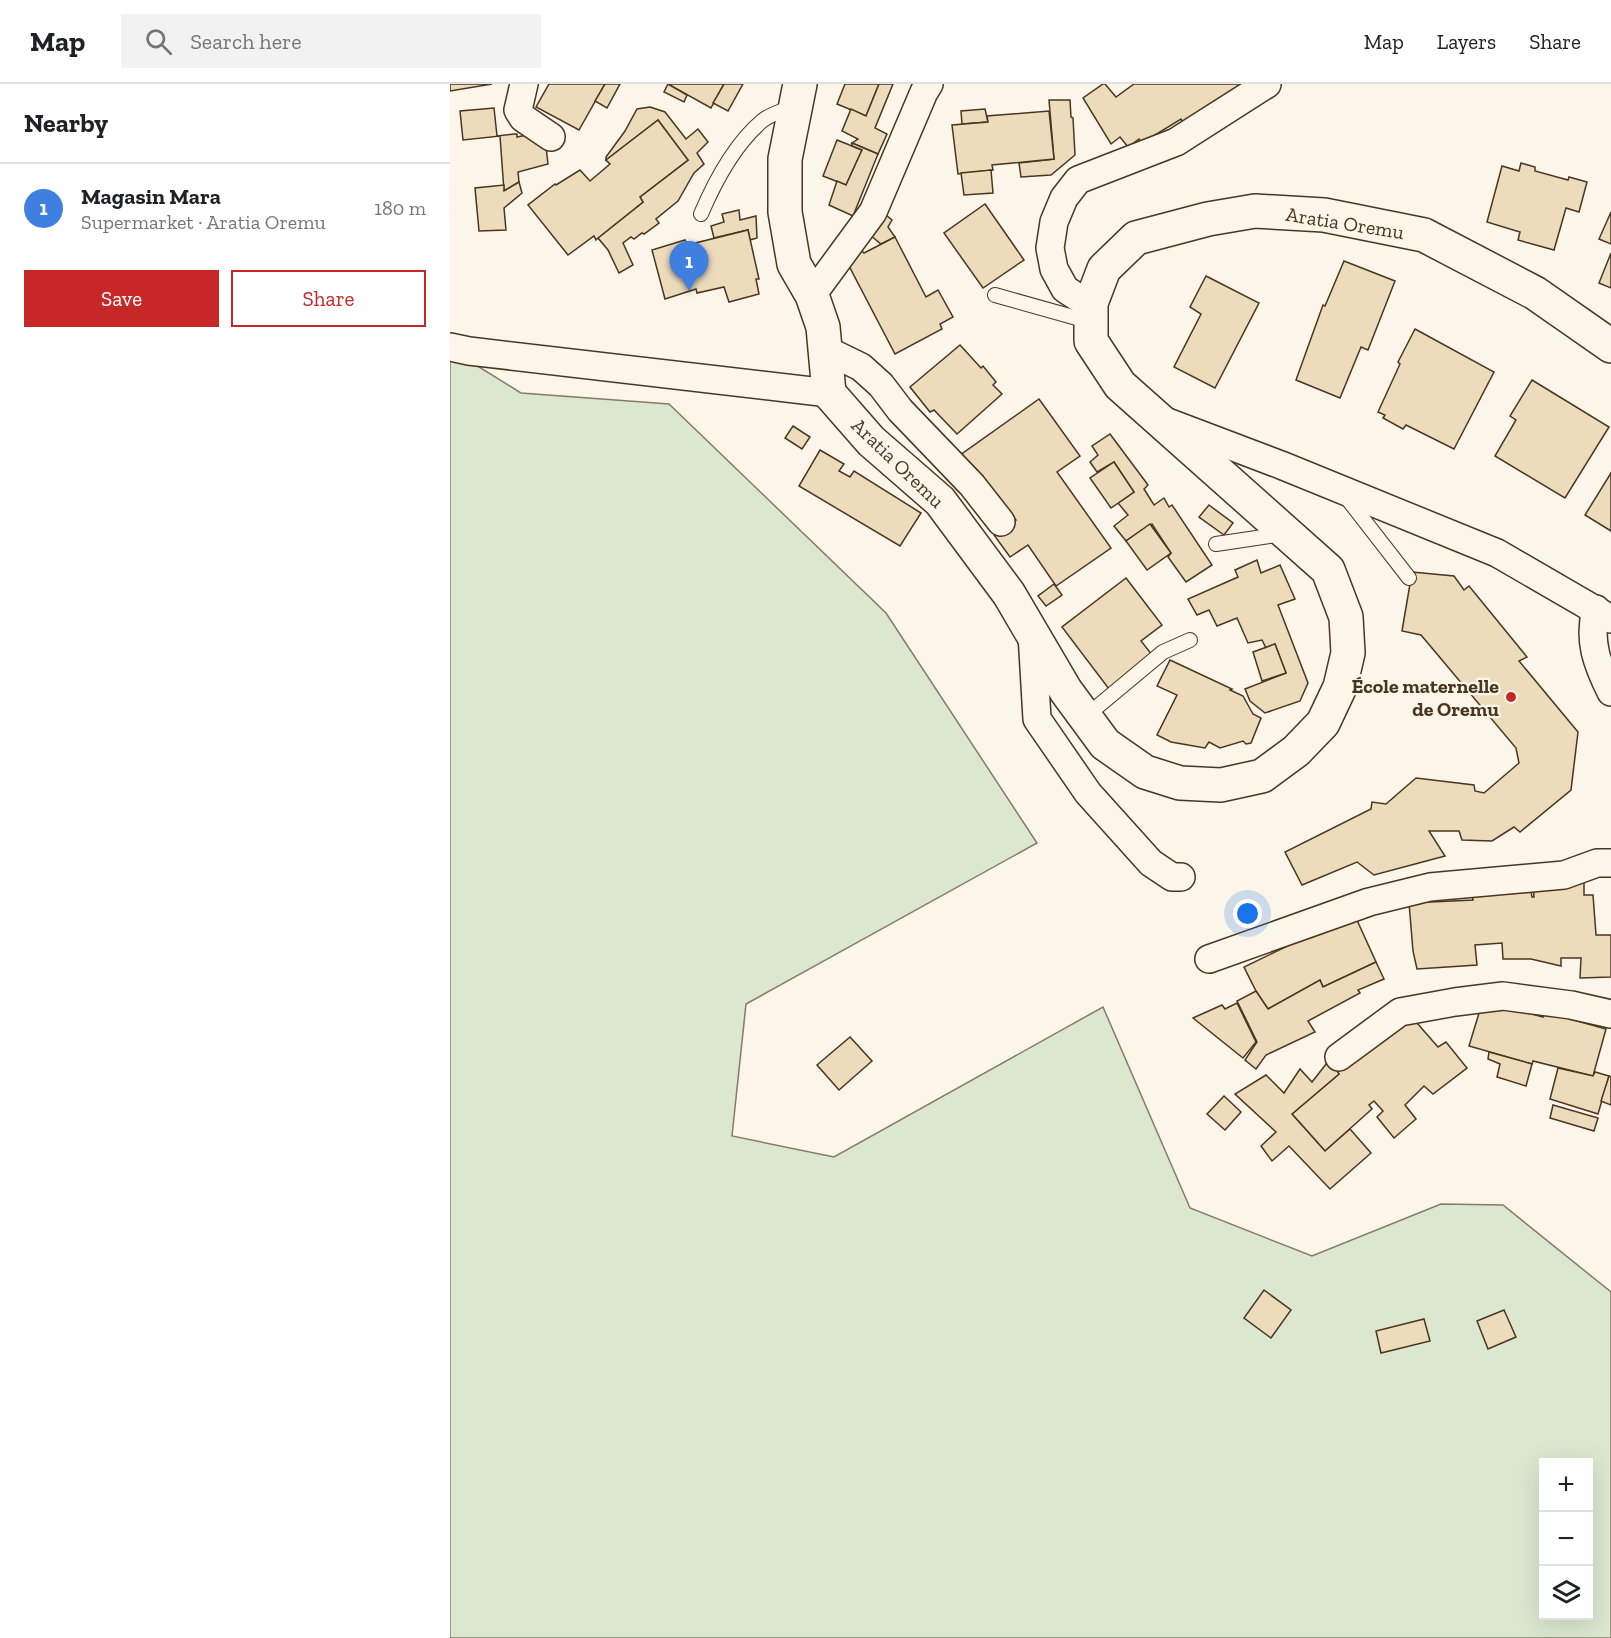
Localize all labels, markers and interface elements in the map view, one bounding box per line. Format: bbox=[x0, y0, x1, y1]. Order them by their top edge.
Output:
search box bbox=[121, 14, 541, 68]
text: Map bbox=[30, 25, 85, 58]
icon: search bbox=[142, 25, 175, 58]
text: Search here bbox=[190, 28, 302, 55]
text: Map bbox=[1364, 29, 1404, 54]
text: Layers bbox=[1437, 29, 1496, 54]
text: Share bbox=[1529, 29, 1581, 54]
text: Nearby bbox=[24, 107, 108, 139]
text: Magasin Mara bbox=[81, 183, 221, 210]
text: 1 bbox=[39, 196, 48, 220]
text: 180 m bbox=[374, 196, 426, 220]
street label: Aratia Oremu bbox=[1284, 202, 1406, 244]
text: Supermarket · Aratia Oremu bbox=[81, 210, 326, 234]
pin: 1 bbox=[670, 242, 708, 291]
button: Save bbox=[24, 270, 219, 327]
button: Share bbox=[231, 270, 426, 327]
street label: Aratia Oremu bbox=[847, 413, 949, 513]
place label: École maternelle de Oremu bbox=[1352, 674, 1499, 721]
marker: École maternelle de Oremu bbox=[1504, 690, 1518, 704]
your location bbox=[1233, 899, 1262, 928]
map controls bbox=[1539, 1458, 1593, 1620]
button: + bbox=[1539, 1458, 1593, 1512]
button: − bbox=[1539, 1512, 1593, 1566]
button: layers bbox=[1539, 1566, 1593, 1620]

